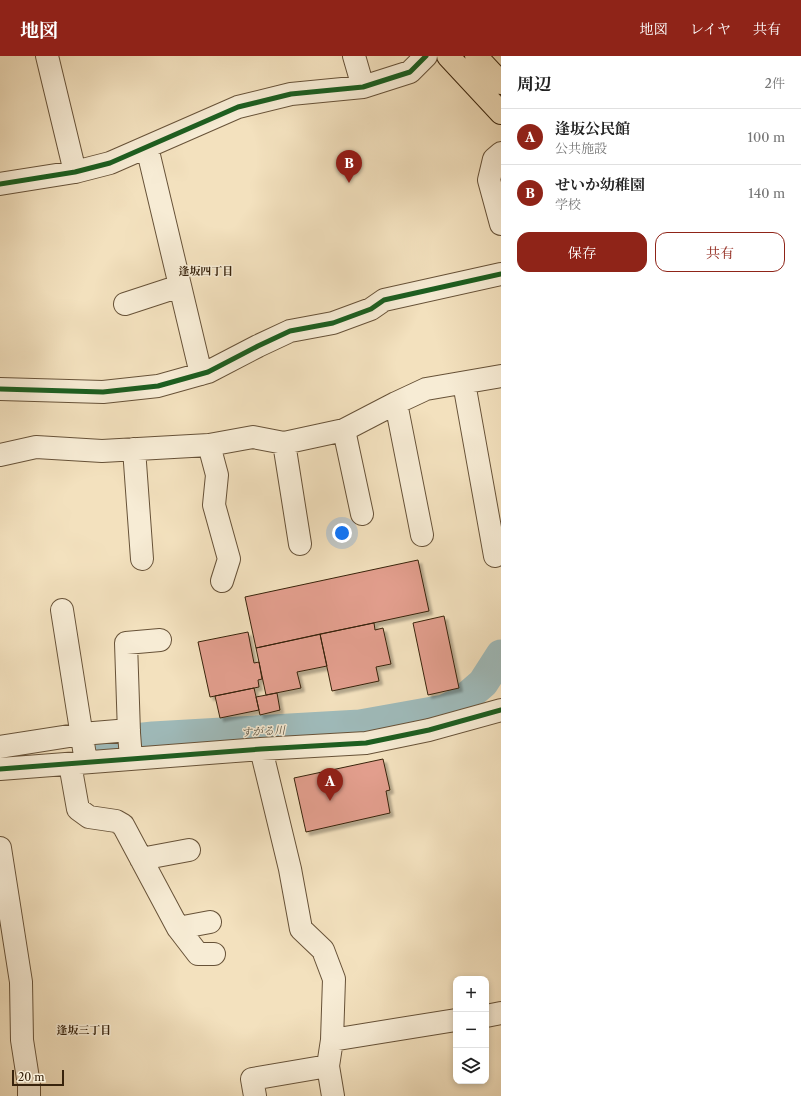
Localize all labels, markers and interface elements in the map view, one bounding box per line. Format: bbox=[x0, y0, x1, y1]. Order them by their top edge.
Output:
text: 地図 bbox=[20, 19, 58, 42]
text: 地図 bbox=[640, 20, 668, 38]
text: レイヤ bbox=[690, 20, 731, 38]
text: 共有 bbox=[753, 20, 781, 38]
text: 周辺 bbox=[517, 74, 551, 94]
text: 2件 bbox=[765, 75, 785, 91]
text: 逢坂公民館 bbox=[555, 119, 630, 138]
text: A bbox=[525, 129, 535, 145]
text: 100 m bbox=[747, 129, 785, 145]
text: 公共施設 bbox=[555, 140, 607, 156]
pin: B bbox=[336, 150, 362, 183]
text: せいか幼稚園 bbox=[555, 175, 645, 194]
text: B bbox=[525, 185, 535, 201]
text: 140 m bbox=[748, 185, 785, 201]
text: 学校 bbox=[555, 196, 581, 212]
button: 保存 bbox=[517, 232, 647, 272]
button: 共有 bbox=[655, 232, 785, 272]
district label: 逢坂四丁目 bbox=[179, 264, 234, 278]
your location bbox=[332, 523, 352, 543]
water label: すがる川 bbox=[241, 723, 286, 739]
pin: A bbox=[317, 768, 343, 801]
map controls bbox=[453, 976, 489, 1084]
button: + bbox=[453, 976, 489, 1012]
button: − bbox=[453, 1012, 489, 1048]
district label: 逢坂三丁目 bbox=[57, 1023, 112, 1037]
button: layers bbox=[453, 1048, 489, 1084]
scale bar bbox=[12, 1068, 64, 1087]
text: 20 m bbox=[18, 1070, 44, 1084]

